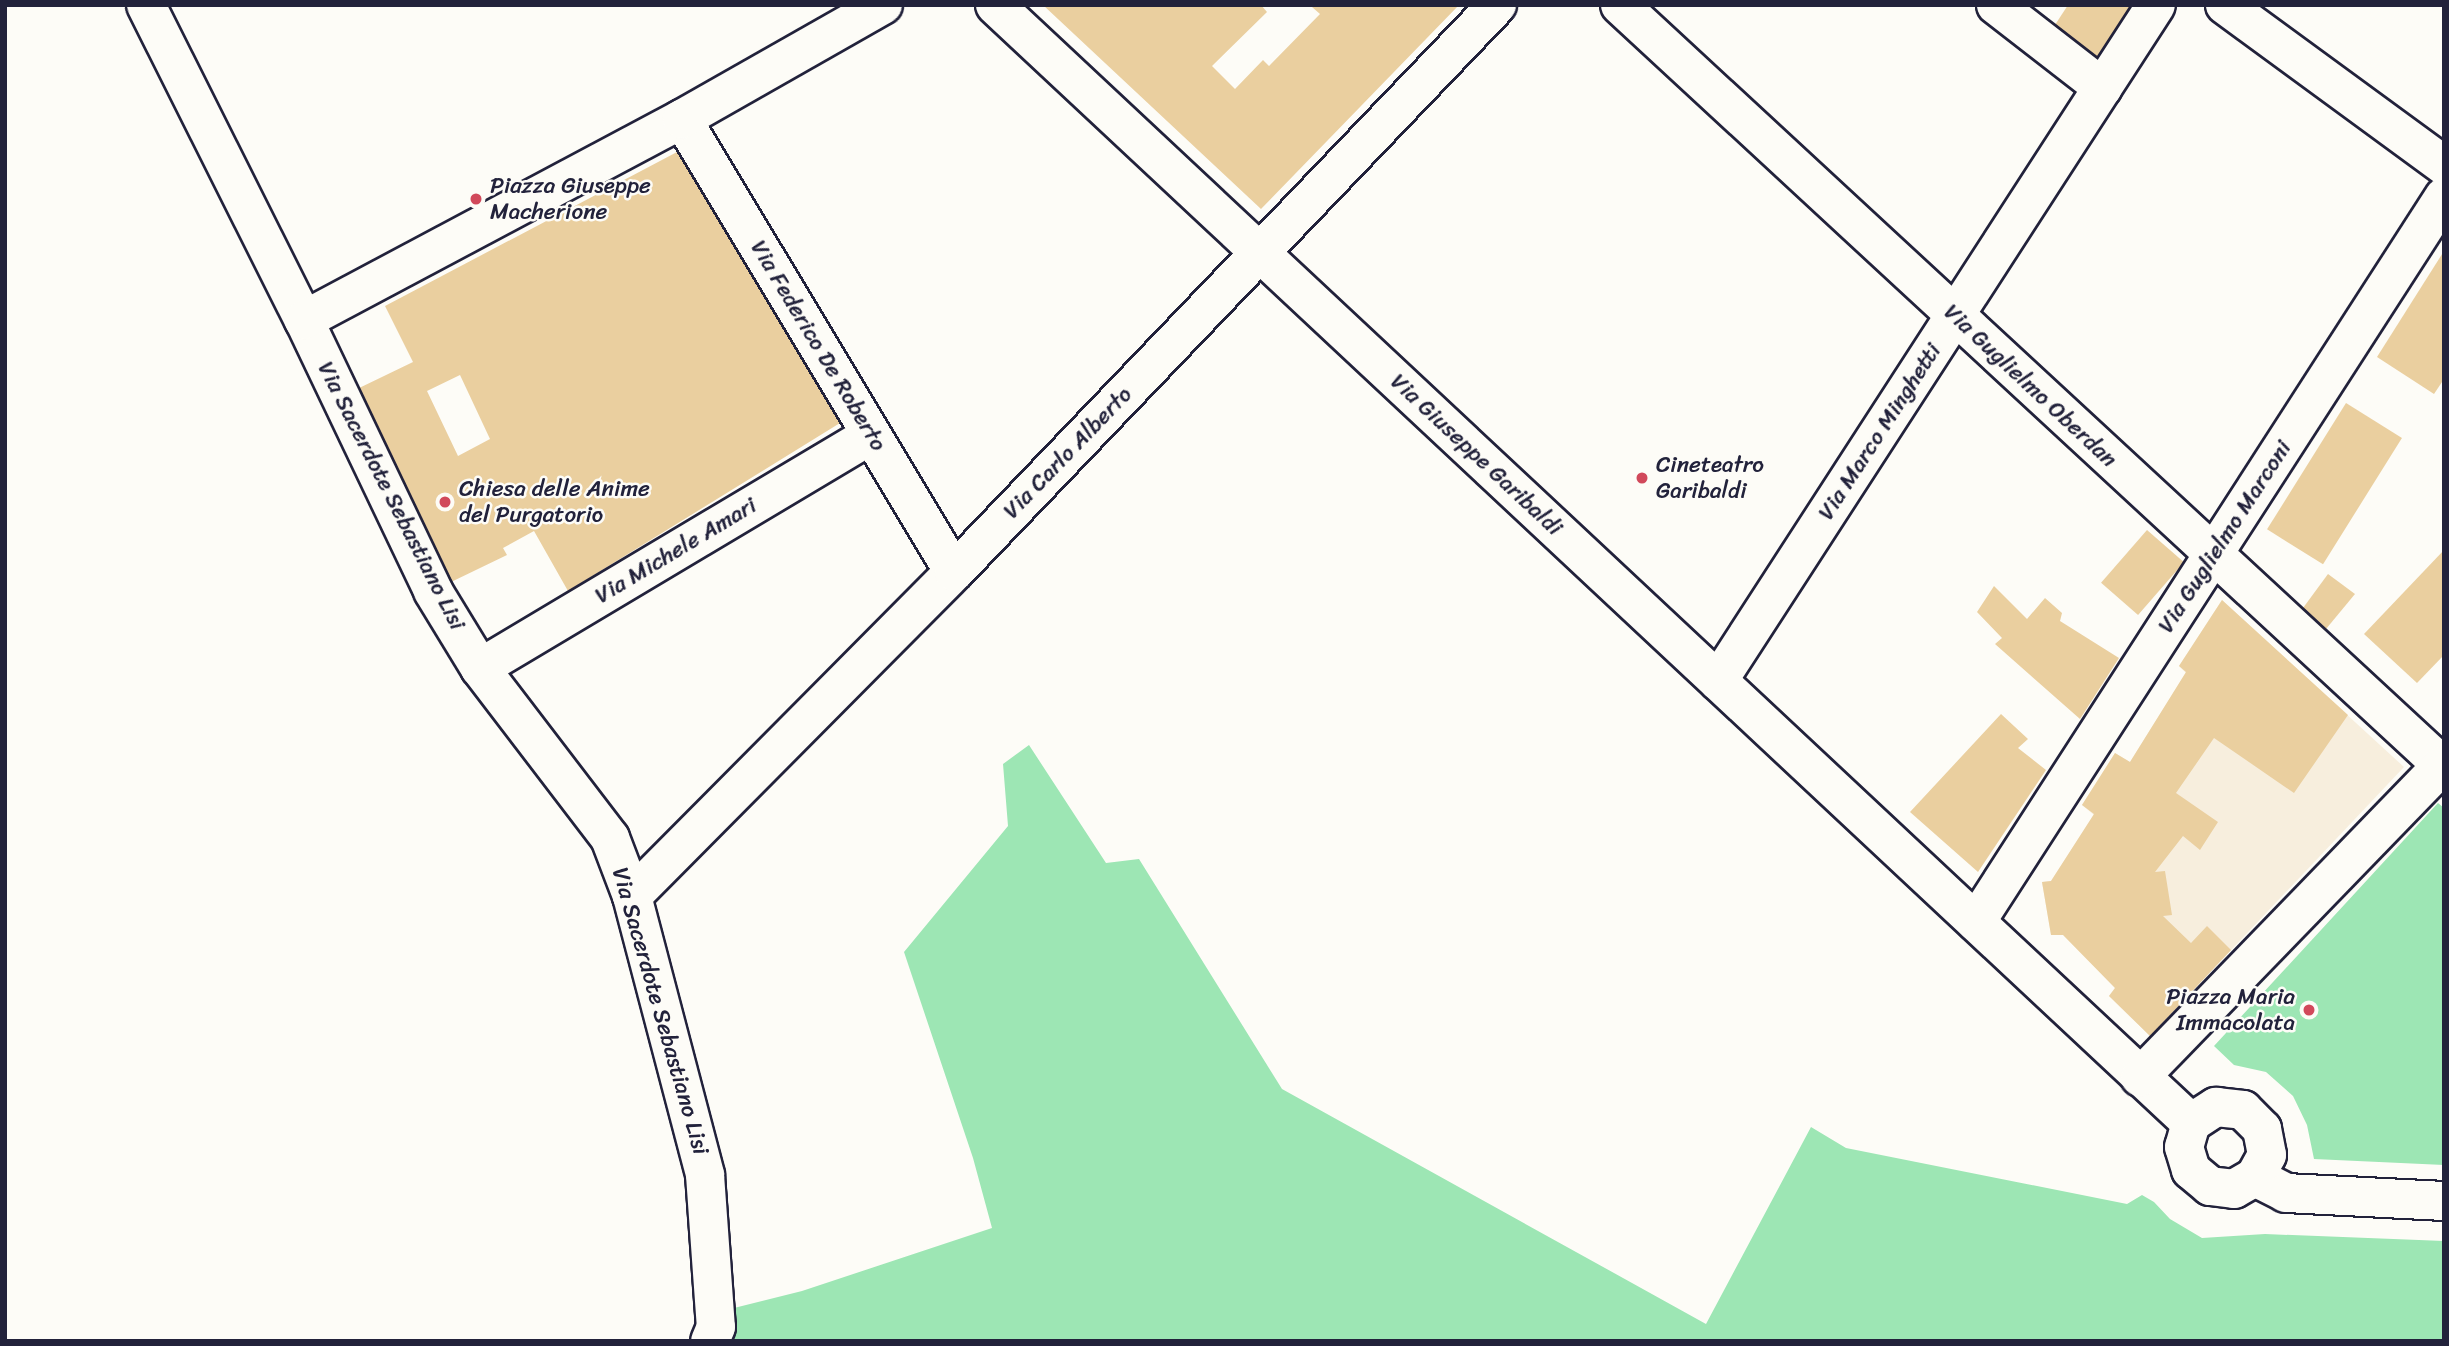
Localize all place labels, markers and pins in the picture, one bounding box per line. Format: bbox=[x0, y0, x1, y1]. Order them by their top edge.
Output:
place label: Piazza Giuseppe Macherione bbox=[490, 172, 652, 226]
marker: Piazza Giuseppe Macherione bbox=[468, 191, 484, 207]
place label: Cineteatro Garibaldi bbox=[1656, 451, 1764, 505]
marker: Cineteatro Garibaldi bbox=[1634, 470, 1650, 486]
place label: Chiesa delle Anime del Purgatorio bbox=[459, 475, 650, 529]
marker: Chiesa delle Anime del Purgatorio bbox=[437, 494, 453, 510]
place label: Piazza Maria Immacolata bbox=[2166, 983, 2295, 1037]
marker: Piazza Maria Immacolata bbox=[2301, 1002, 2317, 1018]

